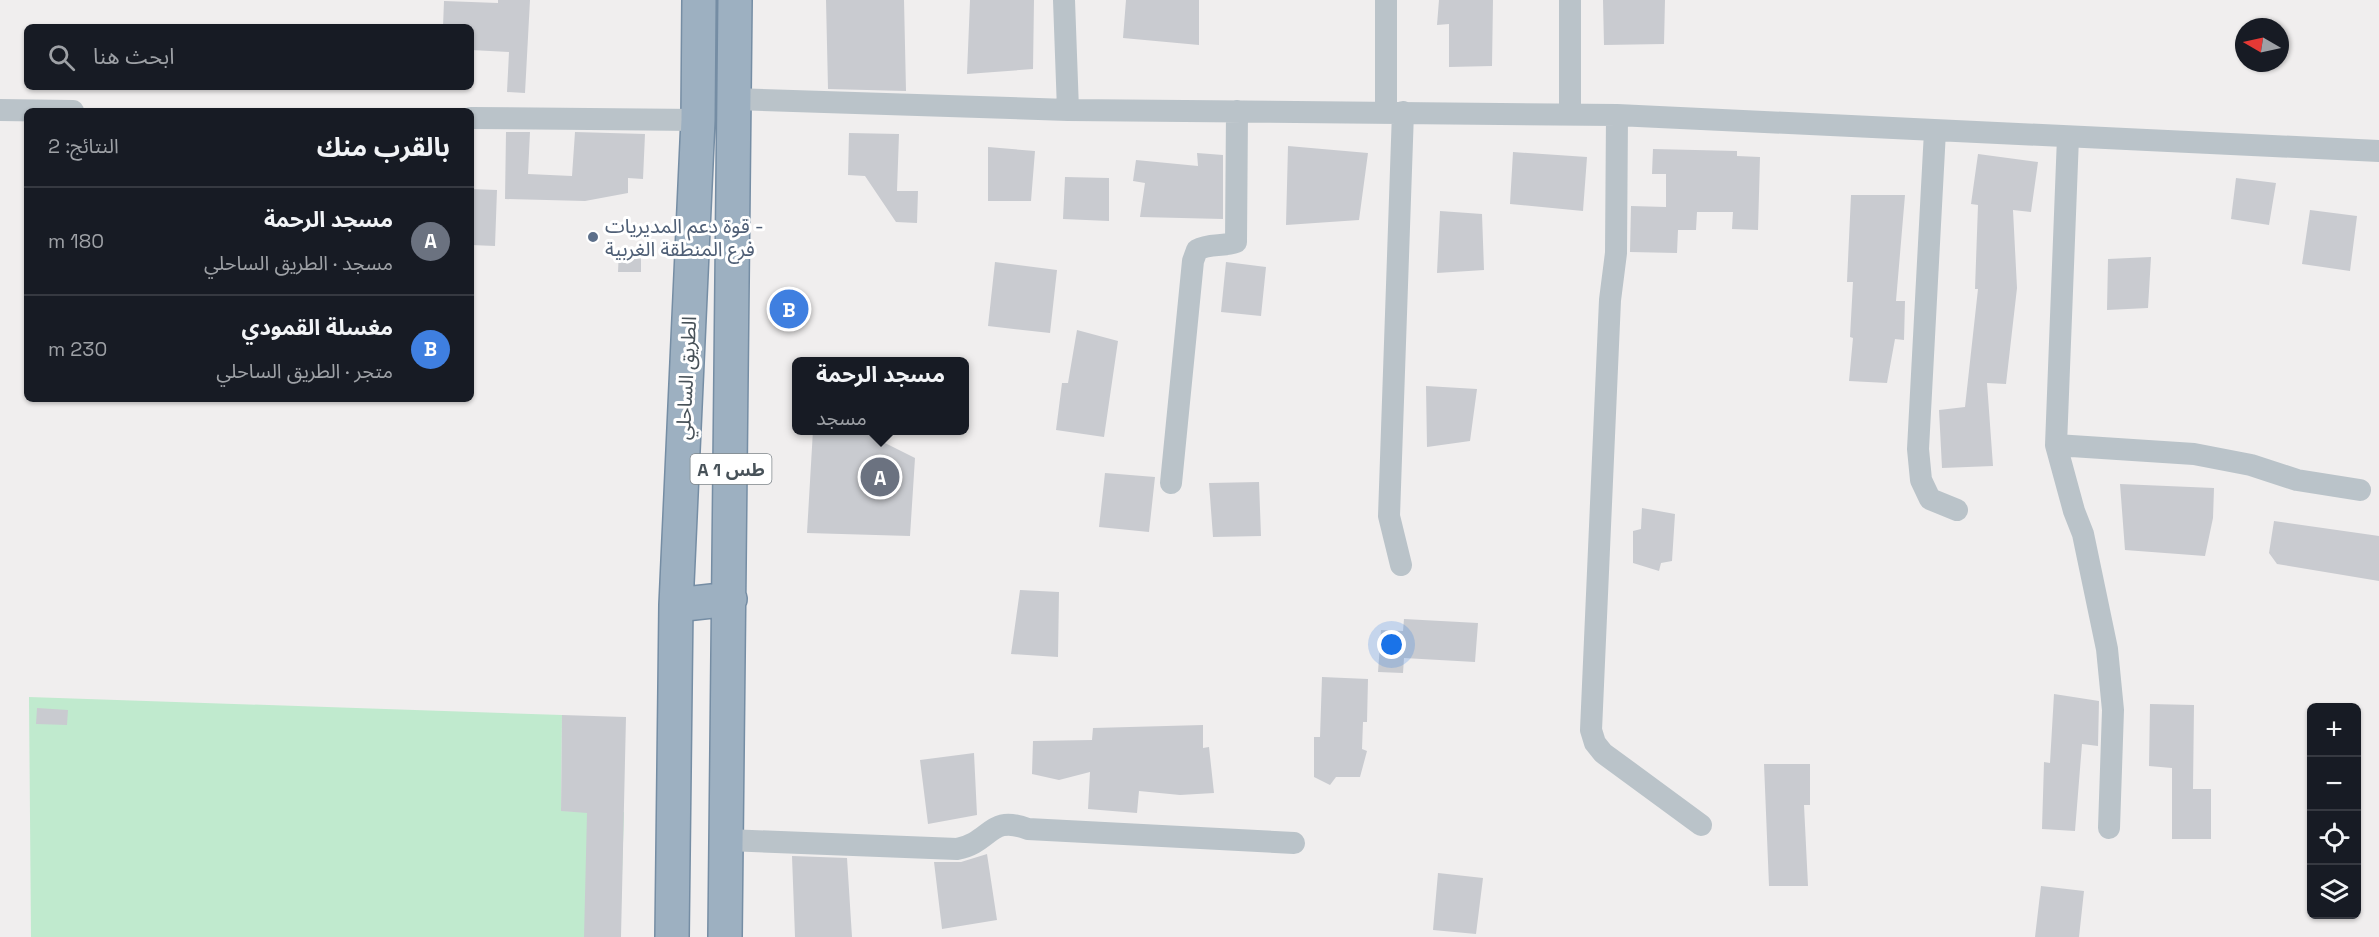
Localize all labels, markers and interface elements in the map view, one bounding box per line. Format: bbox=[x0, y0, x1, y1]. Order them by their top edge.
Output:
north arrow bbox=[2235, 18, 2289, 72]
search box bbox=[24, 24, 474, 90]
icon: search bbox=[45, 41, 78, 74]
text: ابحث هنا bbox=[93, 42, 174, 70]
text: بالقرب منك bbox=[317, 130, 450, 164]
text: النتائج: 2 bbox=[48, 133, 119, 159]
text: مسجد الرحمة bbox=[264, 205, 393, 233]
place label: قوة دعم المديريات - فرع المنطقة الغربية bbox=[605, 213, 763, 264]
text: 180 m bbox=[48, 228, 104, 254]
text: A bbox=[424, 228, 437, 254]
marker: قوة دعم المديريات - فرع المنطقة الغربية bbox=[586, 230, 600, 244]
text: مسجد · الطريق الساحلي bbox=[204, 250, 393, 276]
pin: B bbox=[770, 286, 808, 332]
text: مغسلة القمودي bbox=[241, 313, 393, 341]
street label: الطريق الساحلي bbox=[670, 315, 705, 441]
text: 230 m bbox=[48, 336, 107, 362]
text: B bbox=[424, 336, 437, 362]
popup bbox=[792, 357, 969, 435]
text: متجر · الطريق الساحلي bbox=[216, 358, 393, 384]
text: مسجد الرحمة bbox=[816, 360, 945, 388]
text: مسجد bbox=[816, 405, 867, 431]
road number: A 1 طس bbox=[690, 454, 771, 484]
pin: A bbox=[860, 454, 900, 500]
your location bbox=[1377, 630, 1406, 659]
map controls bbox=[2307, 703, 2361, 919]
button: + bbox=[2307, 703, 2361, 757]
button: − bbox=[2307, 757, 2361, 811]
button: locate bbox=[2307, 811, 2361, 865]
button: layers bbox=[2307, 865, 2361, 919]

